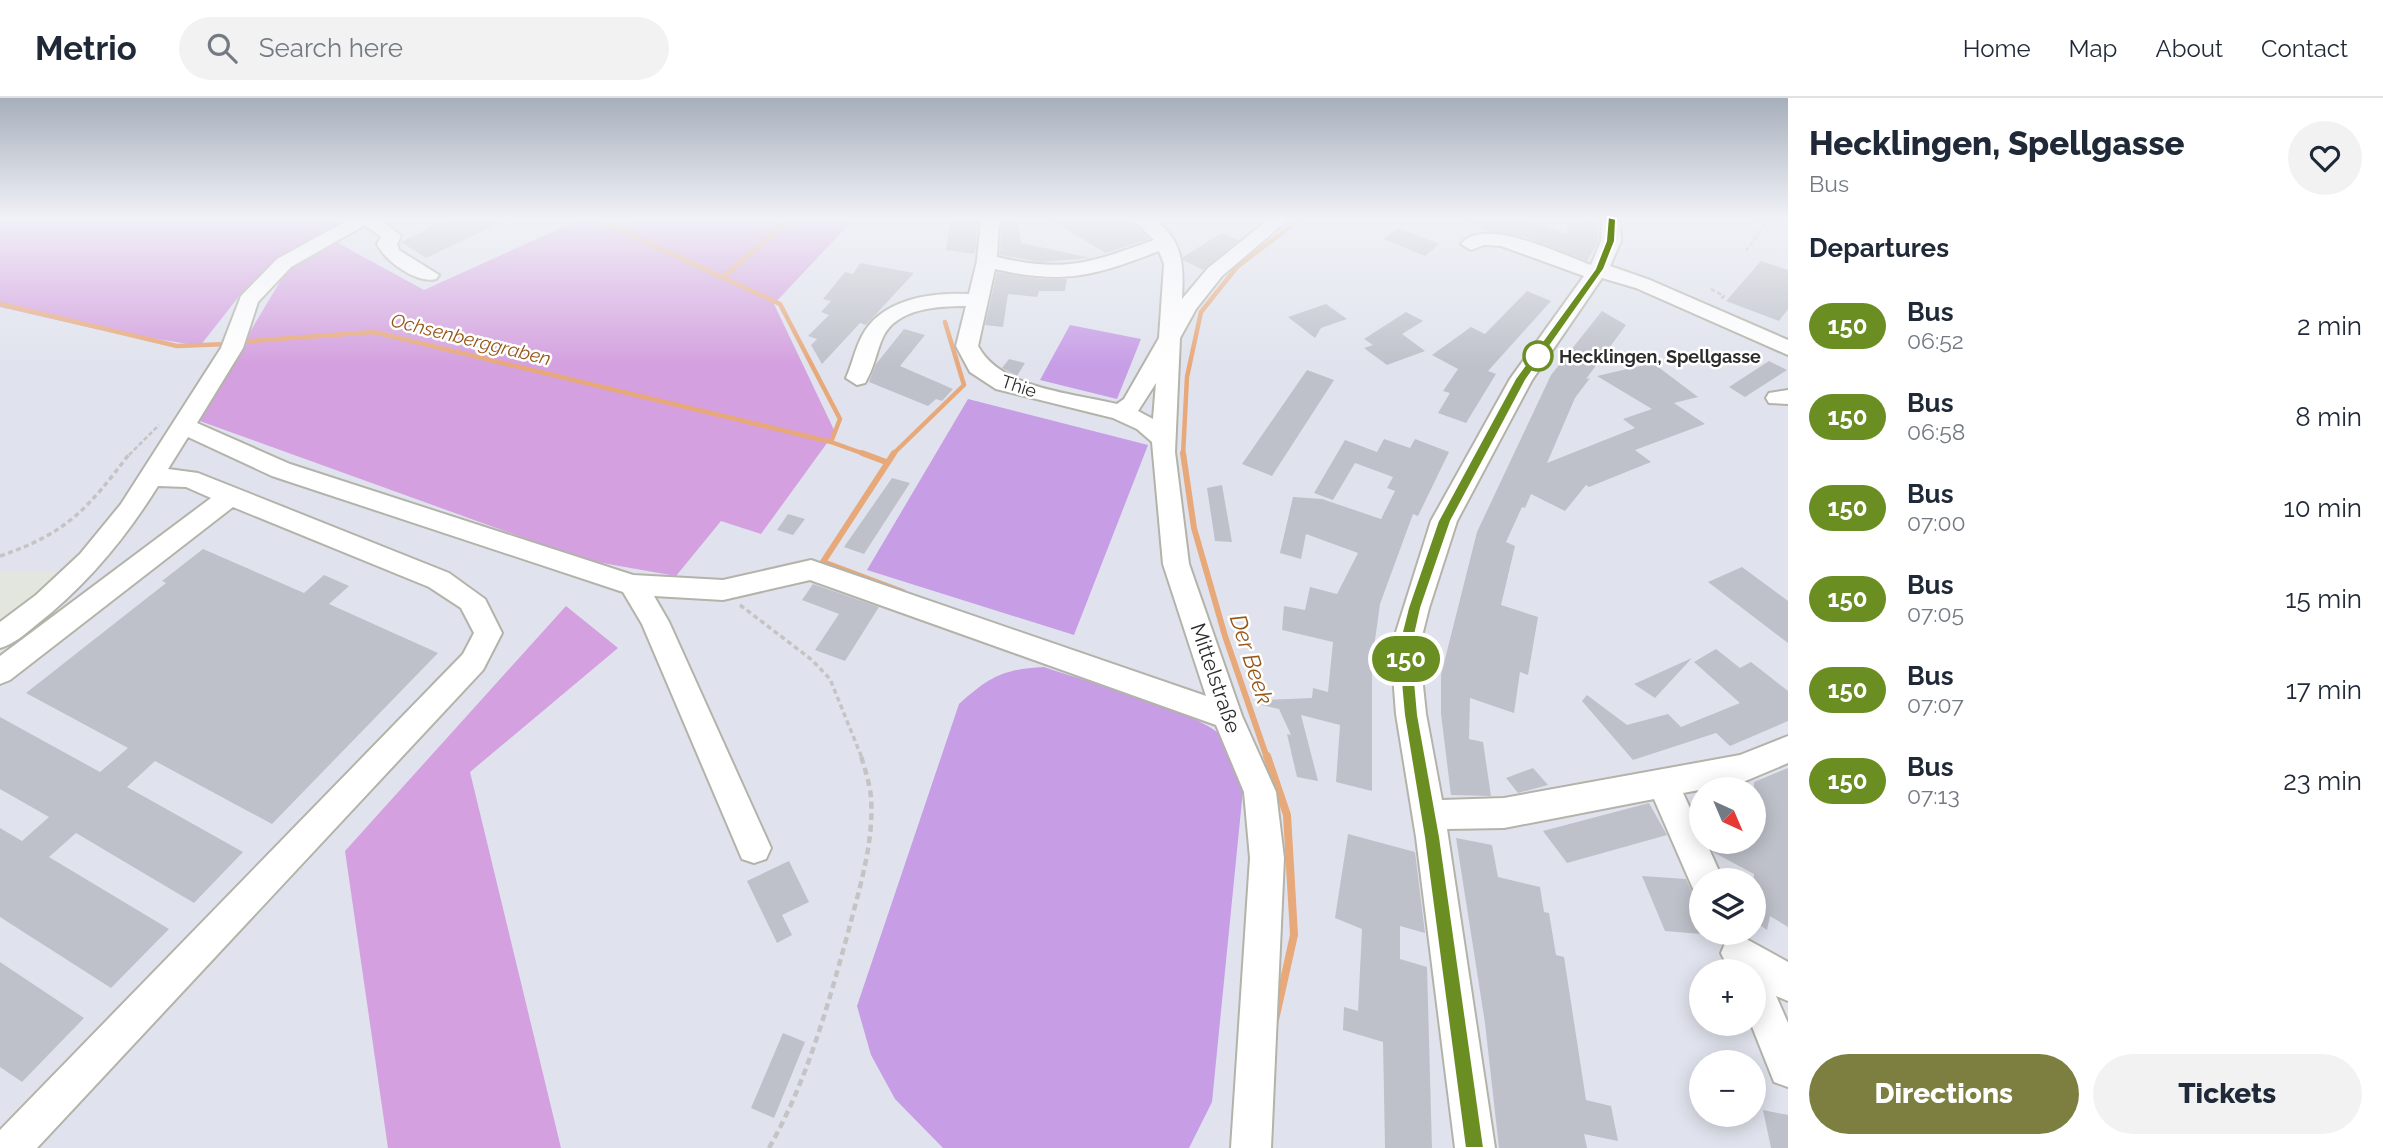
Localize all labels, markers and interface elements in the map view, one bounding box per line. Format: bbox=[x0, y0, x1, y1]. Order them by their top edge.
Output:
search box bbox=[179, 17, 669, 80]
text: Metrio bbox=[35, 29, 137, 68]
icon: search bbox=[203, 29, 241, 67]
text: Search here bbox=[259, 33, 403, 63]
text: Home bbox=[1963, 34, 2031, 63]
text: Map bbox=[2069, 34, 2117, 63]
text: About bbox=[2155, 34, 2223, 63]
text: Contact bbox=[2261, 34, 2348, 63]
button: heart bbox=[2288, 121, 2362, 195]
text: Hecklingen, Spellgasse bbox=[1809, 124, 2184, 163]
text: Bus bbox=[1809, 170, 1849, 197]
text: Departures bbox=[1809, 233, 1949, 263]
text: Bus bbox=[1907, 297, 1954, 327]
water label: Ochsenberggraben bbox=[389, 309, 553, 369]
text: 150 bbox=[1828, 311, 1867, 340]
text: 2 min bbox=[2297, 311, 2362, 341]
text: 06:52 bbox=[1907, 327, 1964, 354]
marker: Hecklingen, Spellgasse bbox=[1523, 341, 1553, 371]
place label: Hecklingen, Spellgasse bbox=[1559, 346, 1761, 367]
street label: Thie bbox=[999, 370, 1040, 402]
text: Bus bbox=[1907, 388, 1954, 418]
text: 150 bbox=[1828, 402, 1867, 431]
text: 8 min bbox=[2295, 402, 2362, 432]
text: 06:58 bbox=[1907, 418, 1965, 445]
text: Bus bbox=[1907, 479, 1954, 509]
text: 150 bbox=[1828, 493, 1867, 522]
text: 10 min bbox=[2284, 493, 2362, 523]
text: 07:00 bbox=[1907, 509, 1966, 536]
text: Bus bbox=[1907, 570, 1954, 600]
text: 150 bbox=[1828, 584, 1867, 613]
text: 15 min bbox=[2285, 584, 2362, 614]
text: 07:05 bbox=[1907, 600, 1964, 627]
water label: Der Beek bbox=[1225, 611, 1279, 707]
street label: Mittelstraße bbox=[1185, 620, 1247, 736]
line badge: 150 bbox=[1366, 636, 1446, 682]
text: 150 bbox=[1386, 644, 1426, 673]
text: Bus bbox=[1907, 661, 1954, 691]
text: 150 bbox=[1828, 675, 1867, 704]
text: 17 min bbox=[2286, 675, 2362, 705]
text: 07:07 bbox=[1907, 691, 1964, 718]
text: Bus bbox=[1907, 752, 1954, 782]
text: 150 bbox=[1828, 766, 1867, 795]
text: 23 min bbox=[2283, 766, 2362, 796]
north arrow bbox=[1689, 777, 1766, 854]
map controls bbox=[1689, 777, 1766, 1127]
text: 07:13 bbox=[1907, 782, 1960, 809]
button: layers bbox=[1689, 868, 1766, 945]
button: + bbox=[1689, 959, 1766, 1036]
button: − bbox=[1689, 1050, 1766, 1127]
button: Directions bbox=[1809, 1054, 2079, 1134]
button: Tickets bbox=[2093, 1054, 2362, 1134]

